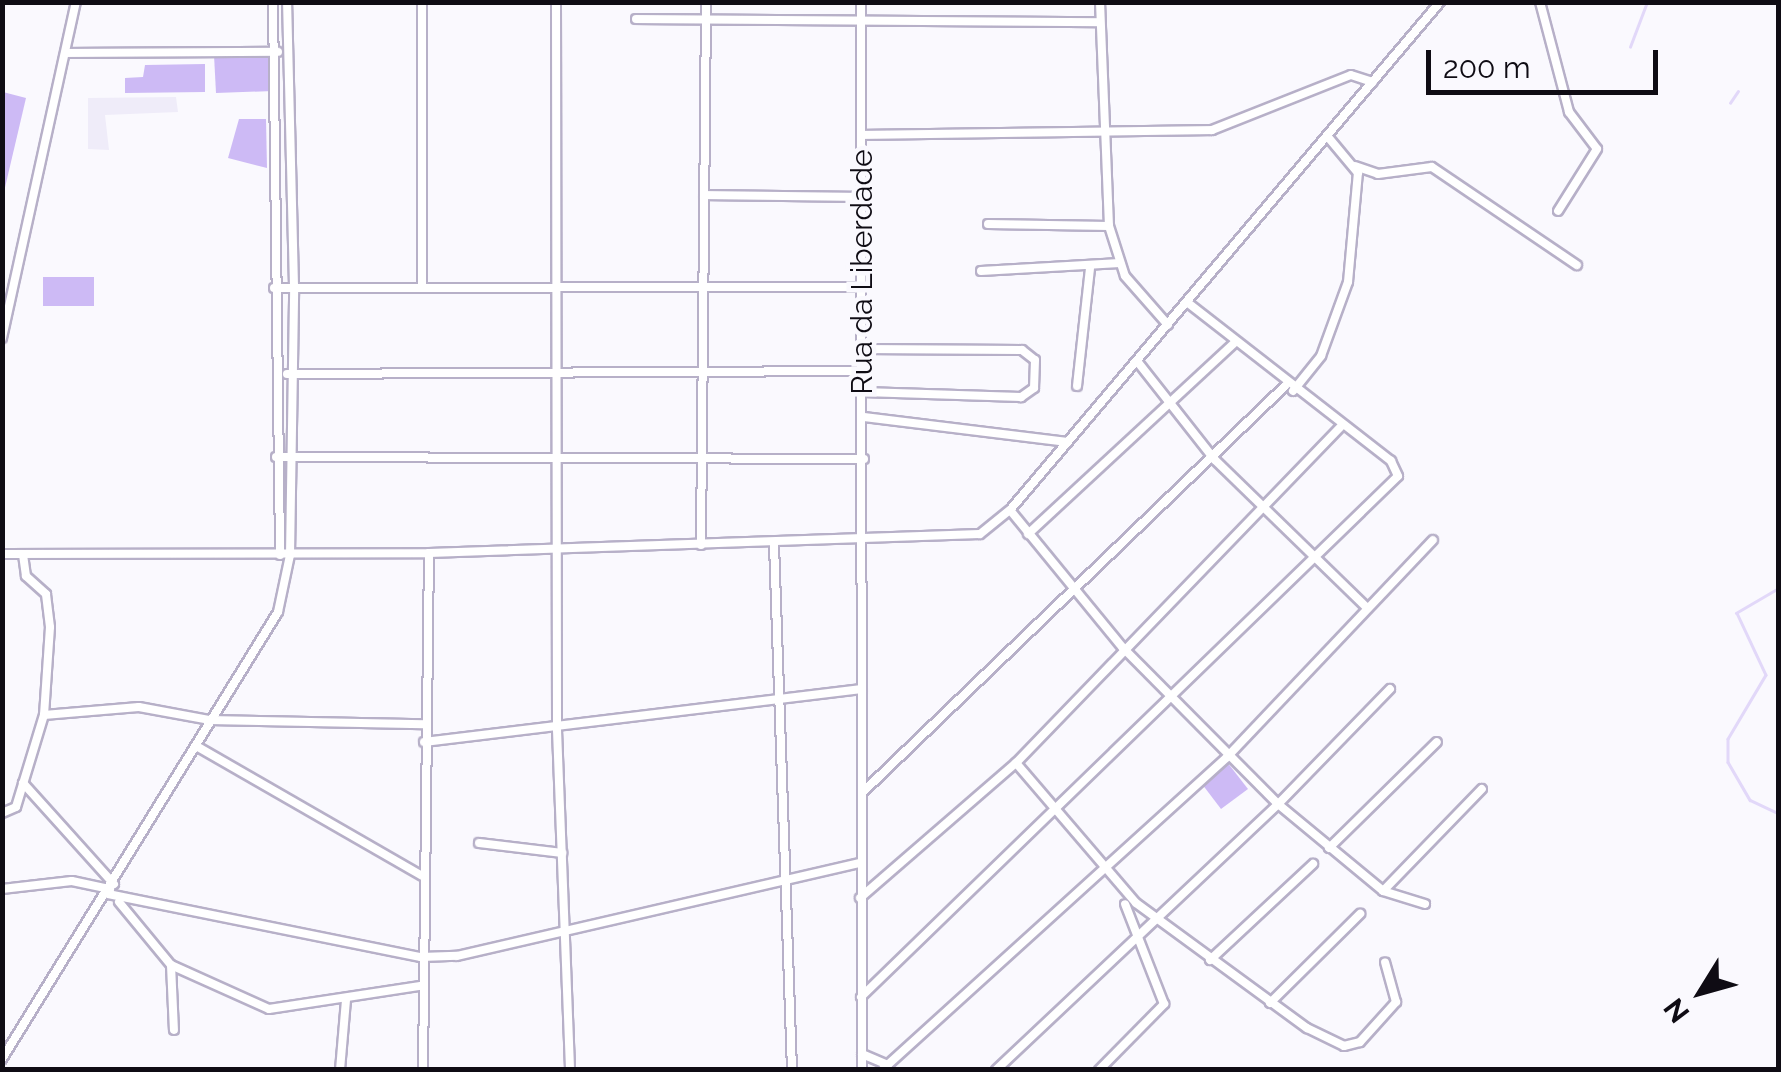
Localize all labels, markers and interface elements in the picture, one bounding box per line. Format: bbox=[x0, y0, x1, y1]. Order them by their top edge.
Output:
scale bar bbox=[1431, 30, 1664, 92]
text: 200 m bbox=[1443, 50, 1531, 85]
street label: Rua da Liberdade bbox=[844, 149, 880, 395]
north arrow bbox=[1651, 942, 1751, 1042]
text: N bbox=[1657, 992, 1696, 1029]

